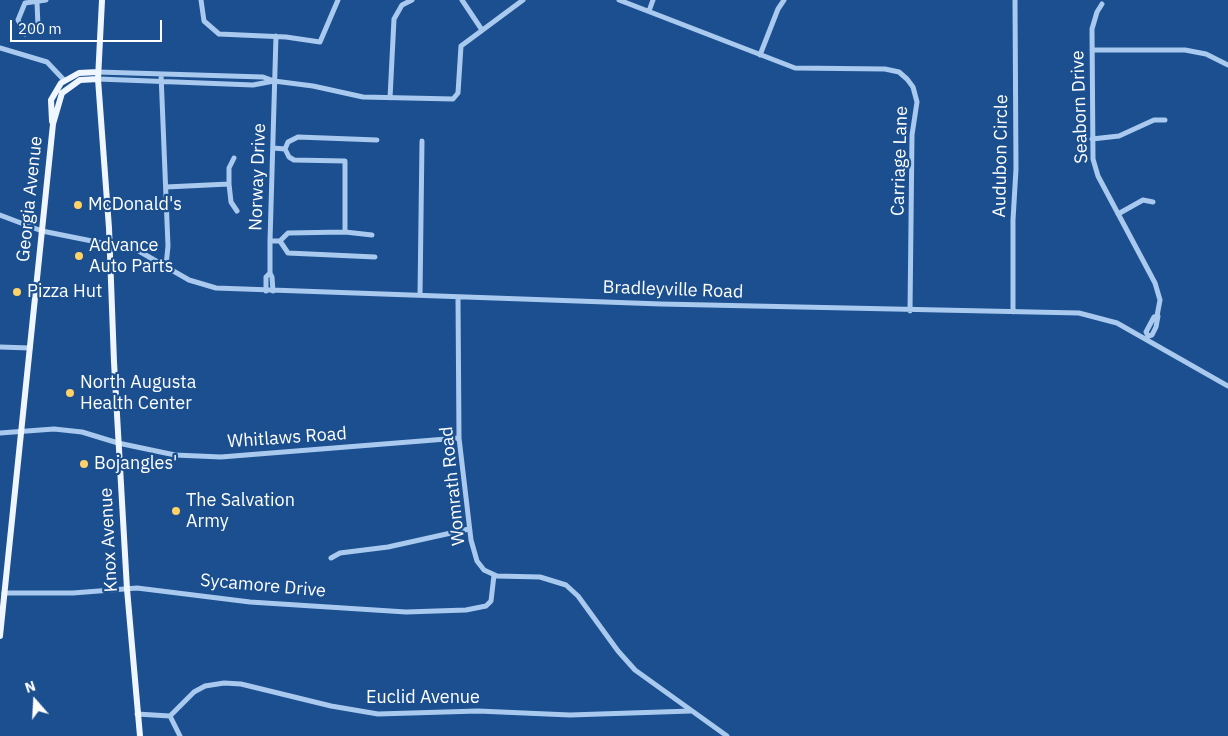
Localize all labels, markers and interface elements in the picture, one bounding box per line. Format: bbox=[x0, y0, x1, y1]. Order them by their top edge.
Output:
scale bar bbox=[12, 10, 165, 42]
text: 200 m bbox=[18, 19, 62, 38]
street label: Seaborn Drive bbox=[1067, 50, 1093, 164]
street label: Audubon Circle bbox=[989, 94, 1013, 218]
street label: Carriage Lane bbox=[887, 105, 913, 217]
street label: Norway Drive bbox=[245, 123, 271, 231]
street label: Georgia Avenue bbox=[13, 135, 47, 263]
place label: McDonald's bbox=[88, 194, 182, 216]
marker: McDonald's bbox=[72, 199, 84, 211]
place label: Advance Auto Parts bbox=[89, 235, 173, 278]
marker: Advance Auto Parts bbox=[73, 250, 85, 262]
street label: Bradleyville Road bbox=[602, 277, 744, 303]
place label: Pizza Hut bbox=[27, 281, 102, 303]
marker: Pizza Hut bbox=[11, 286, 23, 298]
place label: North Augusta Health Center bbox=[80, 372, 196, 414]
marker: North Augusta Health Center bbox=[64, 387, 76, 399]
street label: Whitlaws Road bbox=[227, 423, 347, 453]
street label: Womrath Road bbox=[436, 425, 470, 547]
place label: Bojangles' bbox=[94, 453, 177, 475]
marker: Bojangles' bbox=[78, 458, 90, 470]
street label: Knox Avenue bbox=[95, 487, 123, 593]
place label: The Salvation Army bbox=[186, 490, 295, 532]
marker: The Salvation Army bbox=[170, 505, 182, 517]
street label: Sycamore Drive bbox=[199, 570, 327, 602]
north arrow bbox=[10, 676, 60, 726]
text: N bbox=[22, 677, 38, 697]
street label: Euclid Avenue bbox=[366, 687, 480, 709]

